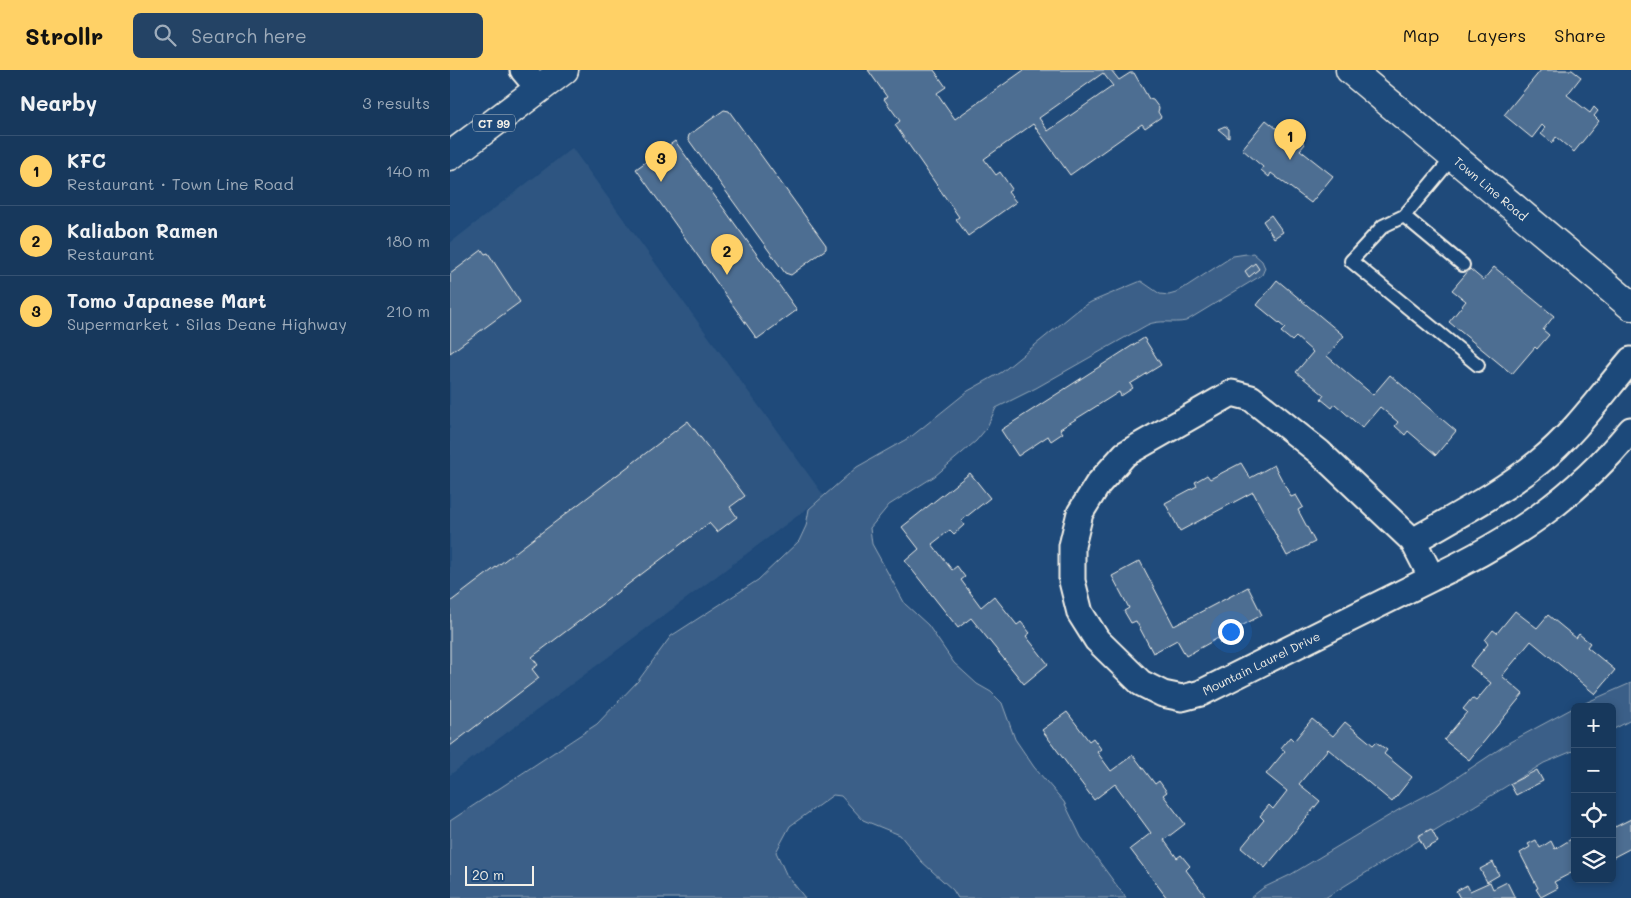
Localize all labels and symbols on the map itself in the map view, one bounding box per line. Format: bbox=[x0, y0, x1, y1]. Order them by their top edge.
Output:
road number: CT 99 bbox=[473, 114, 515, 132]
pin: 1 bbox=[1274, 119, 1306, 160]
pin: 3 bbox=[645, 141, 677, 182]
street label: Town Line Road bbox=[1451, 153, 1531, 224]
pin: 2 bbox=[711, 234, 743, 275]
your location bbox=[1218, 619, 1244, 645]
street label: Mountain Laurel Drive bbox=[1199, 627, 1323, 699]
scale bar bbox=[465, 863, 534, 886]

